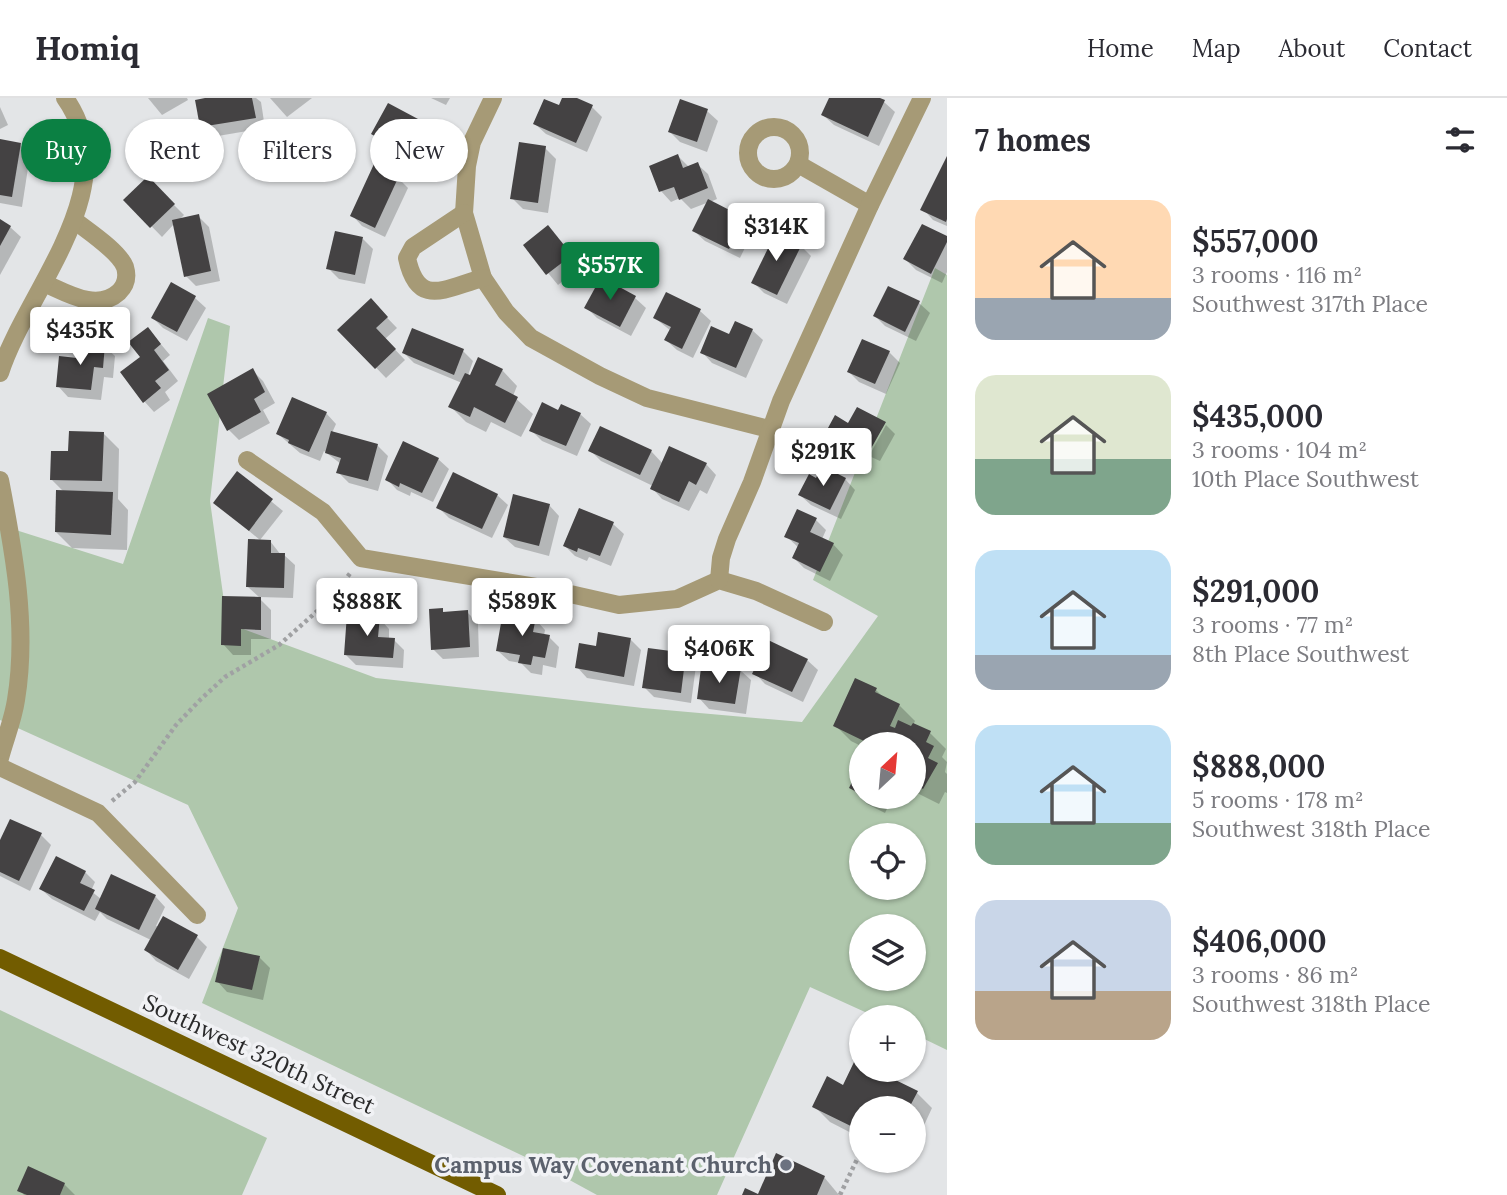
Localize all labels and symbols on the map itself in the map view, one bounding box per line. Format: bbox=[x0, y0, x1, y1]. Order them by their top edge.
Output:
pin: $314K bbox=[727, 204, 825, 263]
pin: $557K bbox=[561, 242, 659, 302]
pin: $435K bbox=[31, 308, 129, 367]
pin: $291K bbox=[774, 428, 872, 488]
pin: $888K bbox=[318, 578, 416, 638]
pin: $589K bbox=[473, 578, 571, 638]
pin: $406K bbox=[670, 626, 768, 685]
north arrow bbox=[849, 732, 926, 808]
street label: Southwest 320th Street bbox=[139, 987, 380, 1120]
place label: Campus Way Covenant Church bbox=[434, 1150, 772, 1179]
marker: Campus Way Covenant Church bbox=[778, 1157, 794, 1173]

